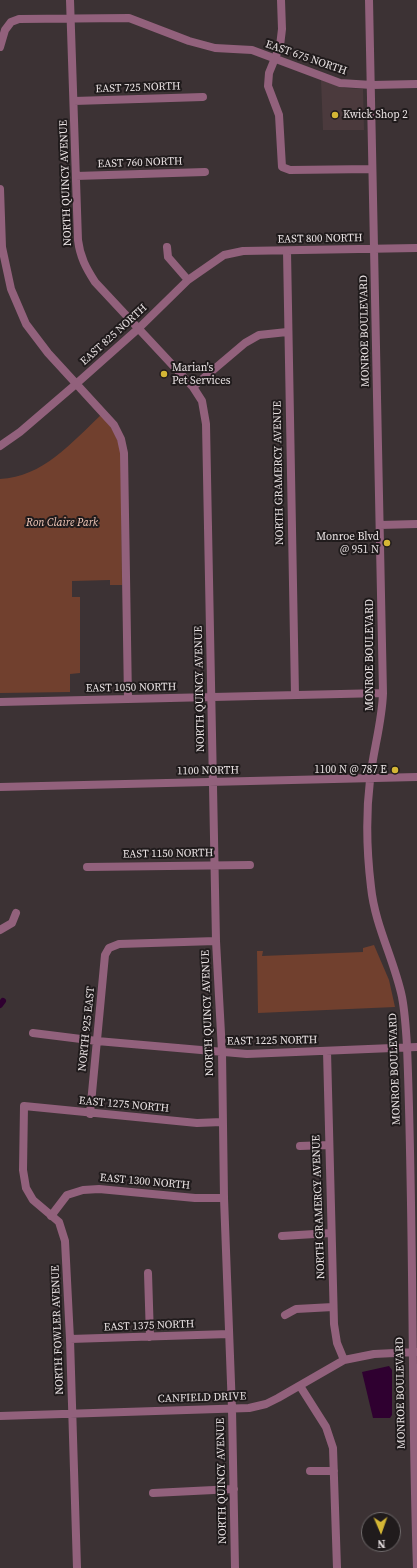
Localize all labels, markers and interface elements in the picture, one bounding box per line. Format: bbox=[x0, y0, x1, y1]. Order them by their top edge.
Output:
street label: EAST 675 NORTH bbox=[264, 38, 348, 78]
street label: EAST 725 NORTH bbox=[95, 80, 181, 96]
place label: Kwick Shop 2 bbox=[343, 108, 408, 122]
marker: Kwick Shop 2 bbox=[330, 110, 340, 120]
street label: NORTH QUINCY AVENUE bbox=[57, 120, 75, 246]
street label: EAST 760 NORTH bbox=[97, 155, 183, 171]
street label: EAST 800 NORTH bbox=[277, 232, 363, 246]
street label: MONROE BOULEVARD bbox=[357, 275, 373, 387]
street label: EAST 825 NORTH bbox=[78, 302, 150, 368]
place label: Marian's Pet Services bbox=[172, 361, 231, 387]
marker: Marian's Pet Services bbox=[159, 369, 169, 379]
street label: NORTH GRAMERCY AVENUE bbox=[271, 401, 287, 545]
park label: Ron Claire Park bbox=[26, 516, 98, 530]
place label: Monroe Blvd @ 951 N bbox=[316, 530, 379, 556]
marker: Monroe Blvd @ 951 N bbox=[382, 538, 392, 548]
street label: MONROE BOULEVARD bbox=[363, 599, 377, 711]
street label: NORTH QUINCY AVENUE bbox=[192, 626, 208, 752]
street label: EAST 1050 NORTH bbox=[86, 681, 176, 695]
place label: 1100 N @ 787 E bbox=[314, 763, 387, 777]
street label: 1100 NORTH bbox=[177, 764, 239, 778]
marker: 1100 N @ 787 E bbox=[390, 765, 400, 775]
street label: EAST 1150 NORTH bbox=[123, 847, 213, 861]
street label: NORTH QUINCY AVENUE bbox=[199, 950, 217, 1076]
street label: NORTH 925 EAST bbox=[76, 986, 98, 1072]
street label: MONROE BOULEVARD bbox=[386, 1013, 404, 1125]
street label: EAST 1225 NORTH bbox=[227, 1034, 317, 1048]
street label: EAST 1275 NORTH bbox=[78, 1094, 170, 1116]
street label: NORTH GRAMERCY AVENUE bbox=[310, 1135, 328, 1279]
street label: EAST 1300 NORTH bbox=[99, 1171, 191, 1193]
street label: NORTH FOWLER AVENUE bbox=[49, 1265, 67, 1395]
street label: EAST 1375 NORTH bbox=[103, 1318, 195, 1334]
street label: MONROE BOULEVARD bbox=[393, 1337, 409, 1449]
street label: CANFIELD DRIVE bbox=[158, 1390, 246, 1406]
street label: NORTH QUINCY AVENUE bbox=[214, 1418, 230, 1544]
north arrow bbox=[361, 1512, 401, 1552]
text: N bbox=[377, 1536, 386, 1551]

